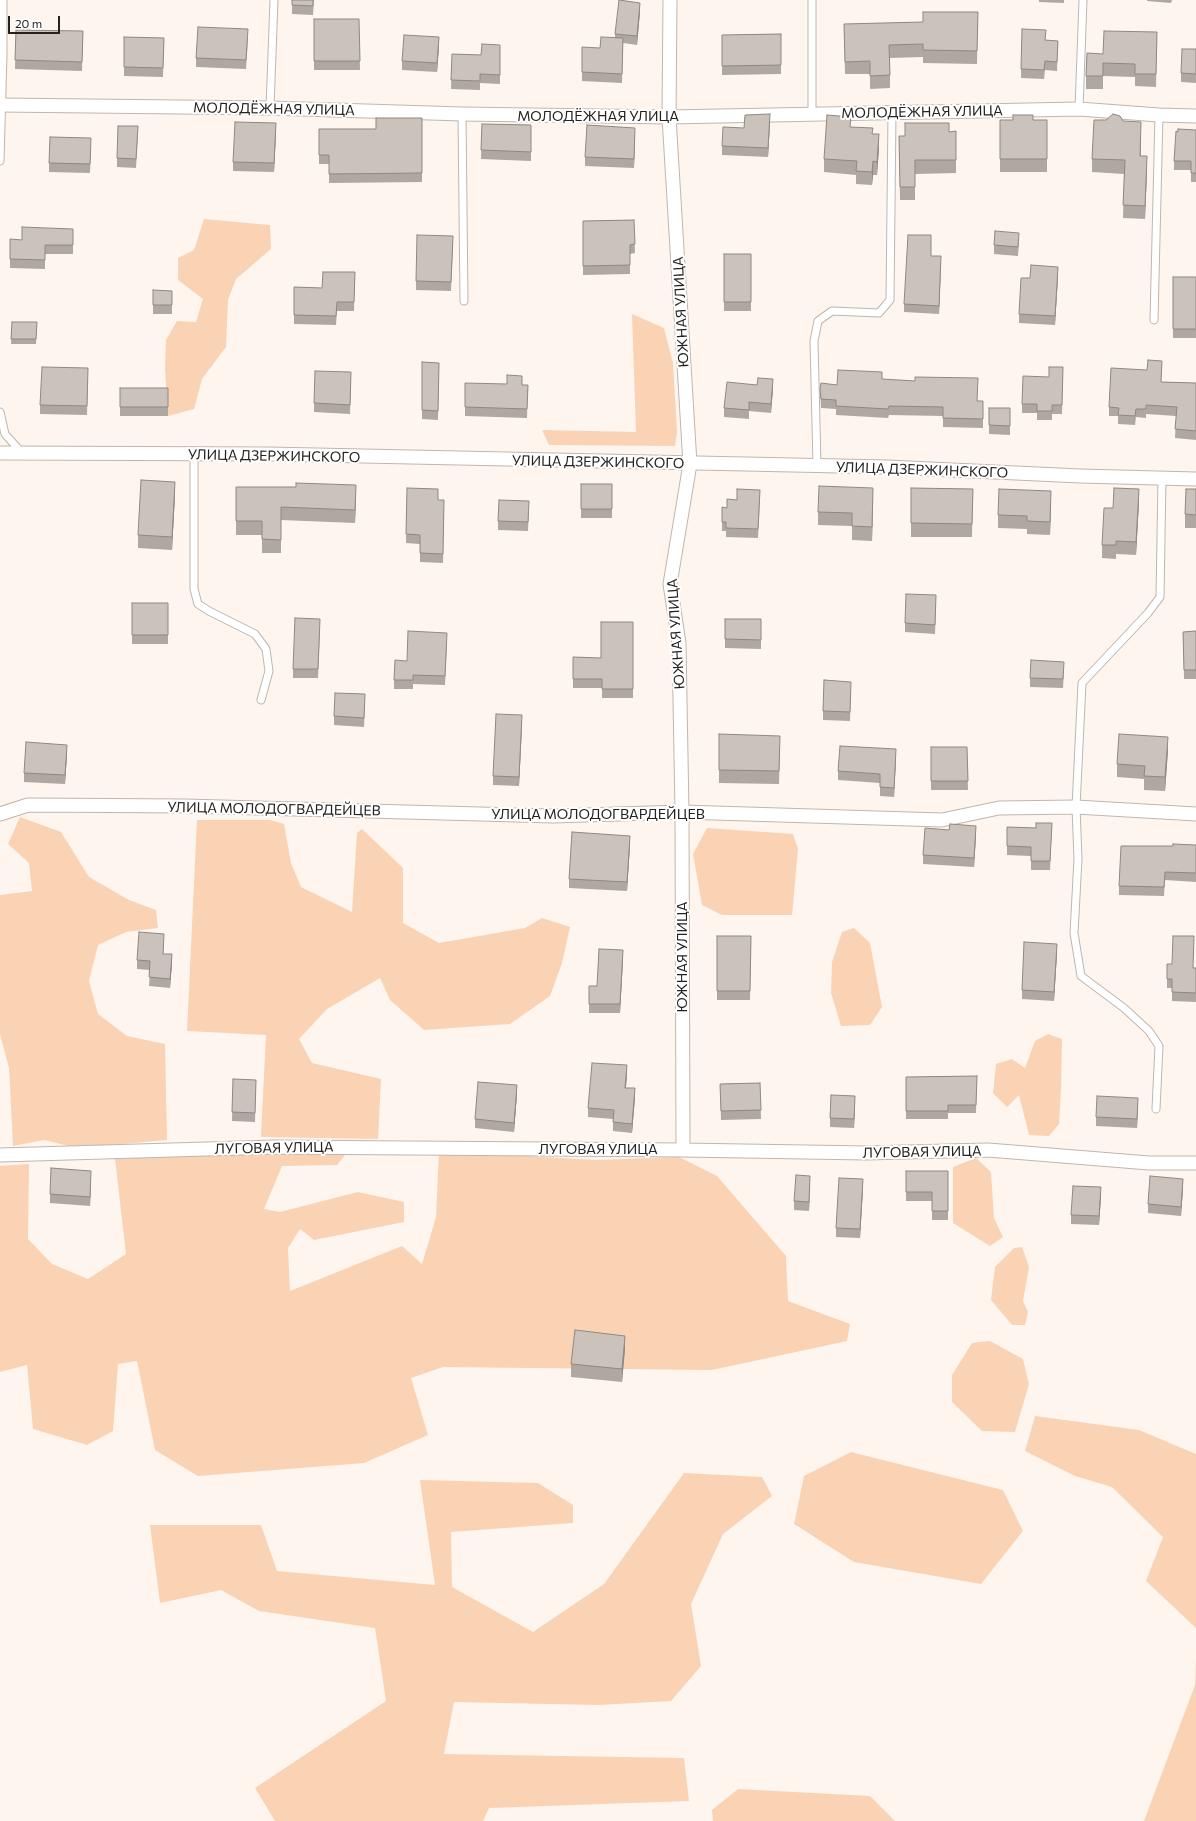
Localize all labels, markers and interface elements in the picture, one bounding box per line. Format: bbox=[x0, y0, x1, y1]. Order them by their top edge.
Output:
scale bar bbox=[10, 8, 62, 34]
text: 20 m bbox=[15, 16, 42, 30]
street label: МОЛОДЁЖНАЯ УЛИЦА bbox=[193, 99, 355, 119]
street label: МОЛОДЁЖНАЯ УЛИЦА bbox=[841, 102, 1003, 122]
street label: МОЛОДЁЖНАЯ УЛИЦА bbox=[517, 108, 679, 124]
street label: ЮЖНАЯ УЛИЦА bbox=[670, 256, 692, 368]
street label: УЛИЦА ДЗЕРЖИНСКОГО bbox=[188, 446, 360, 466]
street label: УЛИЦА ДЗЕРЖИНСКОГО bbox=[512, 452, 684, 472]
street label: УЛИЦА ДЗЕРЖИНСКОГО bbox=[836, 459, 1008, 481]
street label: ЮЖНАЯ УЛИЦА bbox=[664, 578, 688, 690]
street label: УЛИЦА МОЛОДОГВАРДЕЙЦЕВ bbox=[167, 799, 381, 819]
street label: УЛИЦА МОЛОДОГВАРДЕЙЦЕВ bbox=[491, 806, 705, 822]
street label: ЮЖНАЯ УЛИЦА bbox=[674, 902, 690, 1012]
street label: ЛУГОВАЯ УЛИЦА bbox=[214, 1139, 334, 1157]
street label: ЛУГОВАЯ УЛИЦА bbox=[538, 1141, 658, 1157]
street label: ЛУГОВАЯ УЛИЦА bbox=[862, 1143, 982, 1161]

